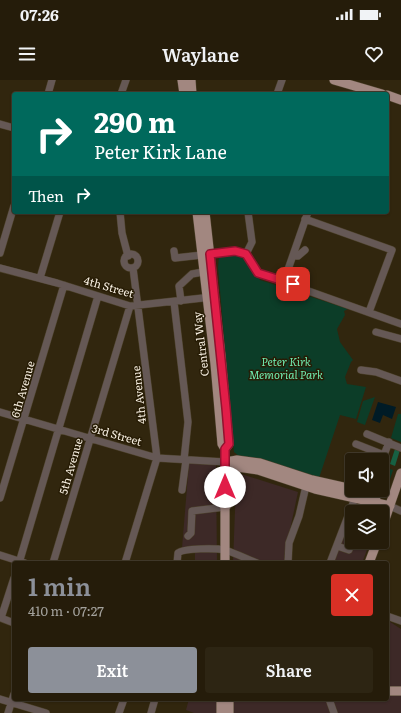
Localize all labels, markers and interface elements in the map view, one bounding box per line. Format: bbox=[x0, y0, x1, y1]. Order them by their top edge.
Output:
text: 07:26 bbox=[20, 3, 59, 26]
text: Waylane bbox=[162, 41, 239, 68]
icon: menu bbox=[16, 43, 38, 65]
icon: heart bbox=[363, 43, 385, 65]
text: 290 m bbox=[94, 100, 176, 142]
icon: right bbox=[28, 108, 80, 160]
text: Peter Kirk Lane bbox=[94, 138, 227, 165]
text: Then bbox=[28, 184, 64, 207]
icon: right bbox=[72, 184, 94, 206]
pin bbox=[276, 267, 310, 301]
street label: 4th Street bbox=[82, 271, 136, 301]
icon: arrive bbox=[282, 273, 304, 295]
street label: Central Way bbox=[188, 310, 212, 377]
park label: Peter Kirk Memorial Park bbox=[249, 353, 323, 382]
street label: 6th Avenue bbox=[6, 358, 38, 419]
street label: 4th Avenue bbox=[127, 365, 149, 425]
street label: 3rd Street bbox=[90, 419, 144, 449]
street label: 5th Avenue bbox=[54, 436, 86, 496]
map controls bbox=[345, 453, 389, 549]
button: sound bbox=[345, 453, 389, 497]
position arrow bbox=[204, 466, 246, 508]
button: layers bbox=[345, 505, 389, 549]
text: 1 min bbox=[28, 568, 91, 603]
button: close bbox=[331, 574, 373, 616]
text: 410 m · 07:27 bbox=[28, 601, 104, 620]
button: Exit bbox=[28, 647, 197, 693]
button: Share bbox=[205, 647, 373, 693]

